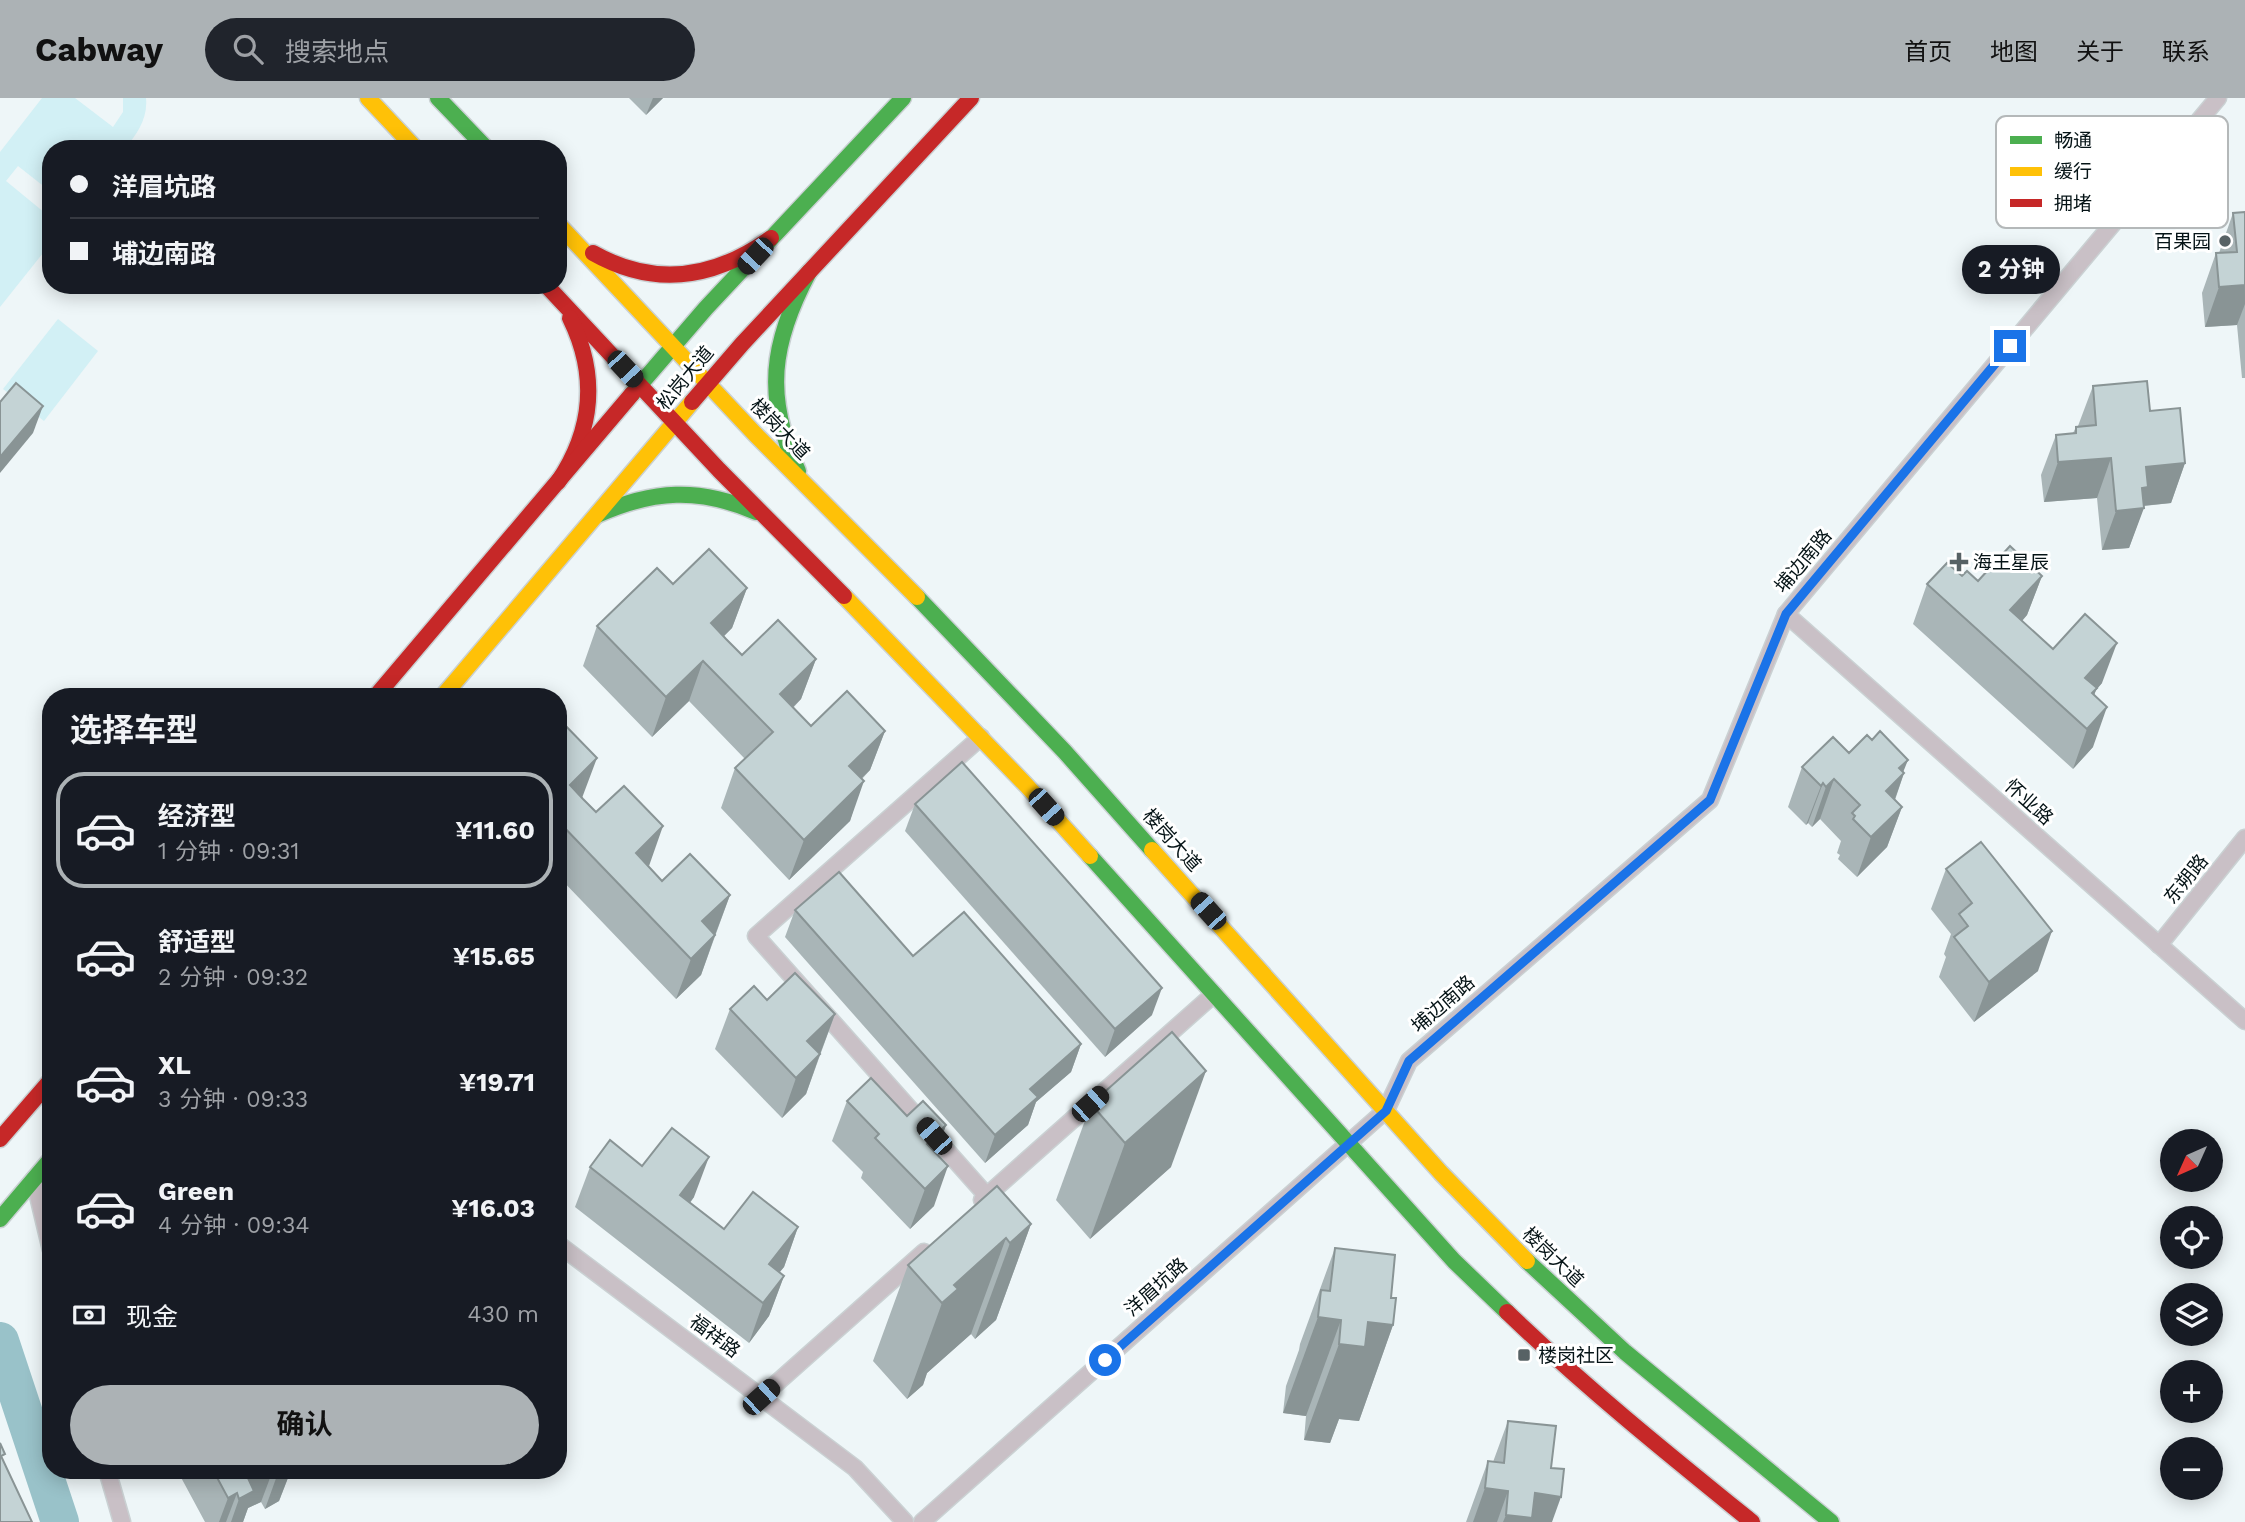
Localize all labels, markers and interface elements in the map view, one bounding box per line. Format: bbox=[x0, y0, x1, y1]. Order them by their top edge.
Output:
search box bbox=[205, 18, 695, 81]
text: Cabway bbox=[35, 30, 163, 69]
icon: search bbox=[229, 30, 267, 68]
text: 搜索地点 bbox=[285, 37, 389, 67]
text: 首页 bbox=[1904, 38, 1952, 66]
text: 地图 bbox=[1990, 38, 2038, 66]
text: 关于 bbox=[2076, 38, 2124, 66]
text: 联系 bbox=[2162, 38, 2210, 66]
legend bbox=[1996, 116, 2228, 228]
text: 畅通 bbox=[2054, 129, 2092, 152]
text: 缓行 bbox=[2054, 160, 2092, 183]
text: 洋眉坑路 bbox=[112, 172, 216, 202]
text: 拥堵 bbox=[2054, 192, 2092, 215]
place label: 百果园 bbox=[2154, 230, 2211, 253]
car bbox=[733, 233, 778, 279]
marker: 百果园 bbox=[2217, 233, 2233, 249]
text: 埔边南路 bbox=[112, 239, 216, 269]
callout: 2 分钟 bbox=[1961, 244, 2059, 294]
text: 2 分钟 bbox=[1978, 256, 2044, 283]
route end bbox=[1994, 330, 2026, 362]
street label: 松岗大道 bbox=[652, 341, 718, 415]
car bbox=[603, 346, 648, 392]
street label: 楼岗大道 bbox=[745, 394, 815, 464]
street label: 埔边南路 bbox=[1770, 524, 1836, 598]
place label: 海王星辰 bbox=[1973, 551, 2049, 574]
marker: 海王星辰 bbox=[1951, 554, 1967, 570]
text: 选择车型 bbox=[70, 711, 198, 749]
street label: 怀业路 bbox=[2000, 774, 2058, 830]
car bbox=[1025, 784, 1068, 830]
icon: car bbox=[74, 799, 137, 862]
text: 经济型 bbox=[158, 801, 236, 831]
street label: 楼岗大道 bbox=[1138, 804, 1206, 876]
text: ¥11.60 bbox=[455, 815, 535, 845]
text: 1 分钟 · 09:31 bbox=[158, 838, 299, 865]
street label: 东朔路 bbox=[2159, 850, 2213, 908]
car bbox=[1187, 888, 1230, 934]
icon: car bbox=[74, 925, 137, 988]
text: 舒适型 bbox=[158, 927, 236, 957]
text: ¥15.65 bbox=[453, 941, 535, 971]
text: 2 分钟 · 09:32 bbox=[158, 964, 308, 991]
street label: 埔边南路 bbox=[1407, 970, 1479, 1038]
text: XL bbox=[158, 1050, 191, 1080]
icon: car bbox=[74, 1051, 137, 1114]
text: ¥19.71 bbox=[459, 1067, 535, 1097]
car bbox=[1068, 1082, 1113, 1126]
text: 3 分钟 · 09:33 bbox=[158, 1086, 308, 1113]
car bbox=[913, 1113, 956, 1159]
north arrow bbox=[2160, 1129, 2222, 1192]
map controls bbox=[2160, 1129, 2223, 1500]
text: Green bbox=[158, 1176, 234, 1206]
icon: car bbox=[74, 1177, 137, 1240]
text: ¥16.03 bbox=[451, 1193, 535, 1223]
button: locate bbox=[2160, 1206, 2223, 1269]
text: 4 分钟 · 09:34 bbox=[158, 1212, 310, 1239]
street label: 楼岗大道 bbox=[1518, 1222, 1588, 1292]
street label: 洋眉坑路 bbox=[1120, 1253, 1192, 1321]
button: layers bbox=[2160, 1283, 2223, 1346]
icon: cash bbox=[70, 1296, 108, 1334]
text: 430 m bbox=[467, 1301, 539, 1328]
text: 现金 bbox=[126, 1302, 178, 1332]
street label: 福祥路 bbox=[685, 1310, 745, 1362]
route start bbox=[1089, 1344, 1121, 1376]
place label: 楼岗社区 bbox=[1538, 1344, 1614, 1367]
marker: 楼岗社区 bbox=[1516, 1347, 1532, 1363]
button: + bbox=[2160, 1360, 2223, 1423]
car bbox=[739, 1375, 784, 1419]
button: 确认 bbox=[70, 1385, 539, 1465]
button: − bbox=[2160, 1437, 2223, 1500]

